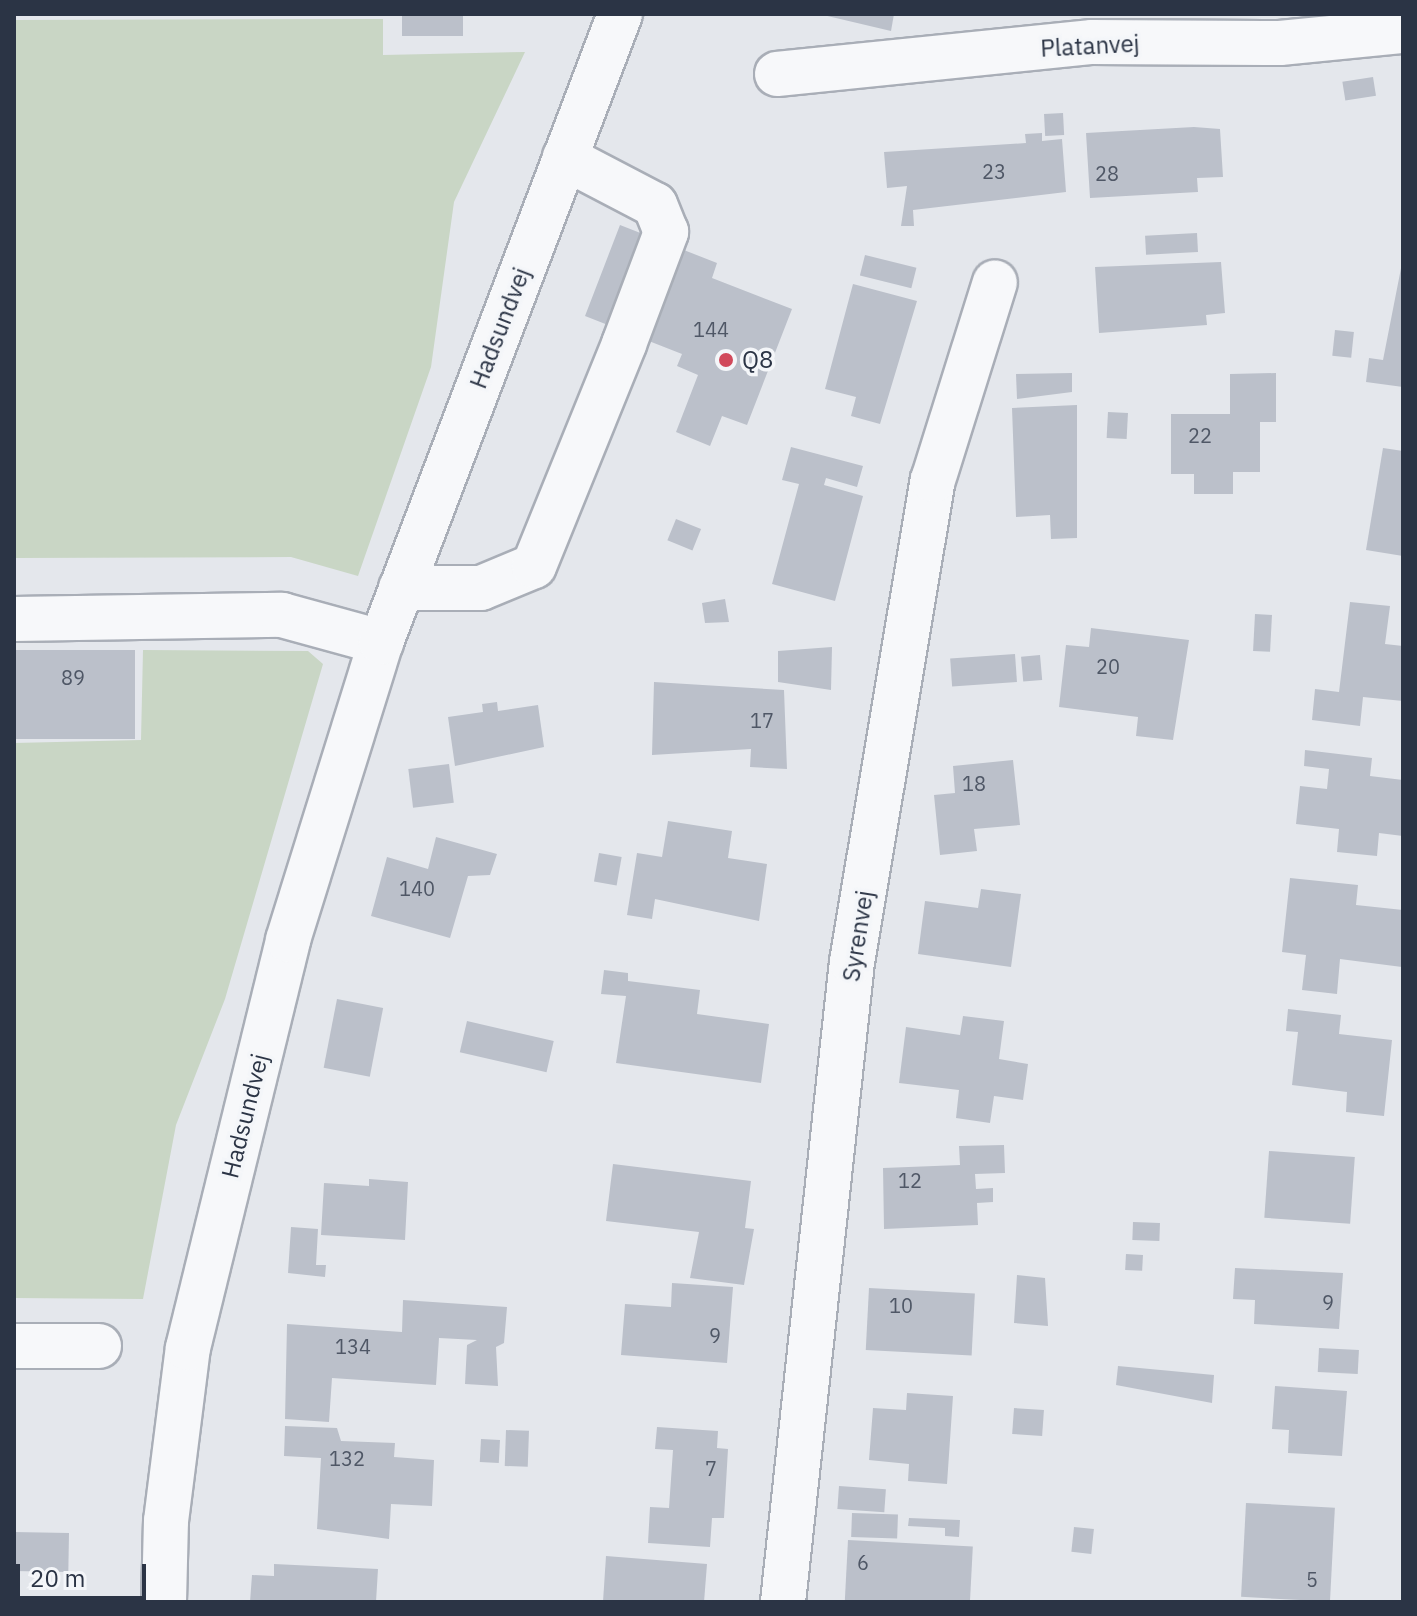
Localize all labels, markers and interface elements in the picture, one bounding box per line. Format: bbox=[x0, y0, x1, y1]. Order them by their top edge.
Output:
street label: Platanvej bbox=[1040, 29, 1140, 63]
house number: 23 bbox=[982, 159, 1006, 183]
house number: 28 bbox=[1095, 161, 1119, 185]
street label: Hadsundvej bbox=[464, 263, 536, 393]
house number: 144 bbox=[693, 317, 729, 341]
place label: Q8 bbox=[742, 346, 773, 374]
marker: Q8 bbox=[717, 351, 735, 369]
house number: 22 bbox=[1188, 423, 1212, 447]
house number: 20 bbox=[1096, 654, 1120, 678]
house number: 89 bbox=[61, 665, 85, 689]
house number: 17 bbox=[750, 708, 774, 732]
house number: 18 bbox=[962, 771, 986, 795]
house number: 140 bbox=[399, 876, 435, 900]
street label: Syrenvej bbox=[837, 888, 879, 984]
street label: Hadsundvej bbox=[216, 1051, 274, 1181]
house number: 12 bbox=[898, 1168, 922, 1192]
house number: 9 bbox=[1322, 1290, 1334, 1314]
house number: 10 bbox=[889, 1293, 913, 1317]
house number: 9 bbox=[709, 1323, 721, 1347]
house number: 134 bbox=[335, 1334, 371, 1358]
house number: 132 bbox=[329, 1446, 365, 1470]
house number: 7 bbox=[705, 1456, 717, 1480]
scale bar bbox=[20, 1548, 150, 1598]
house number: 6 bbox=[857, 1550, 869, 1574]
text: 20 m bbox=[30, 1562, 85, 1594]
house number: 5 bbox=[1306, 1567, 1318, 1591]

